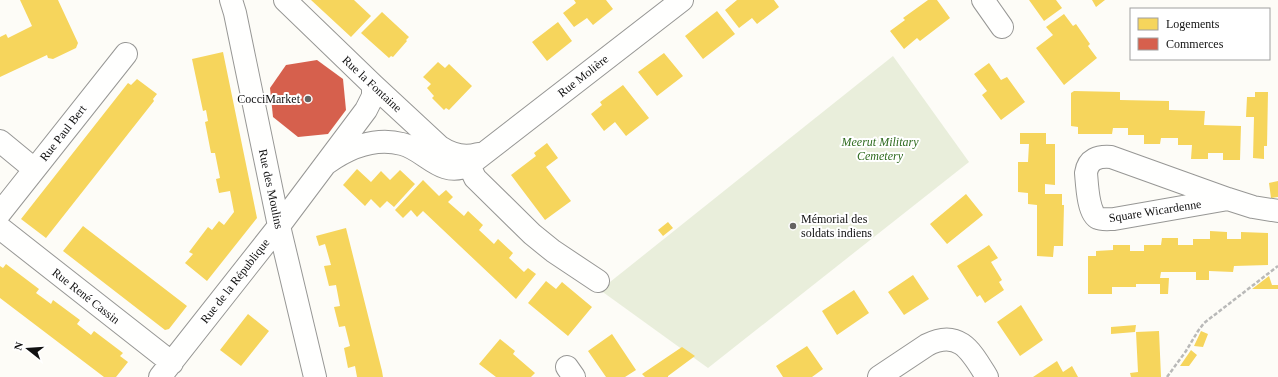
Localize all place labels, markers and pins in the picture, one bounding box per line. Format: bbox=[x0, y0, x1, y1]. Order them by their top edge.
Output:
place label: CocciMarket bbox=[237, 92, 301, 106]
marker: CocciMarket bbox=[303, 94, 313, 104]
place label: Mémorial des soldats indiens bbox=[801, 212, 872, 240]
marker: Mémorial des soldats indiens bbox=[788, 221, 798, 231]

